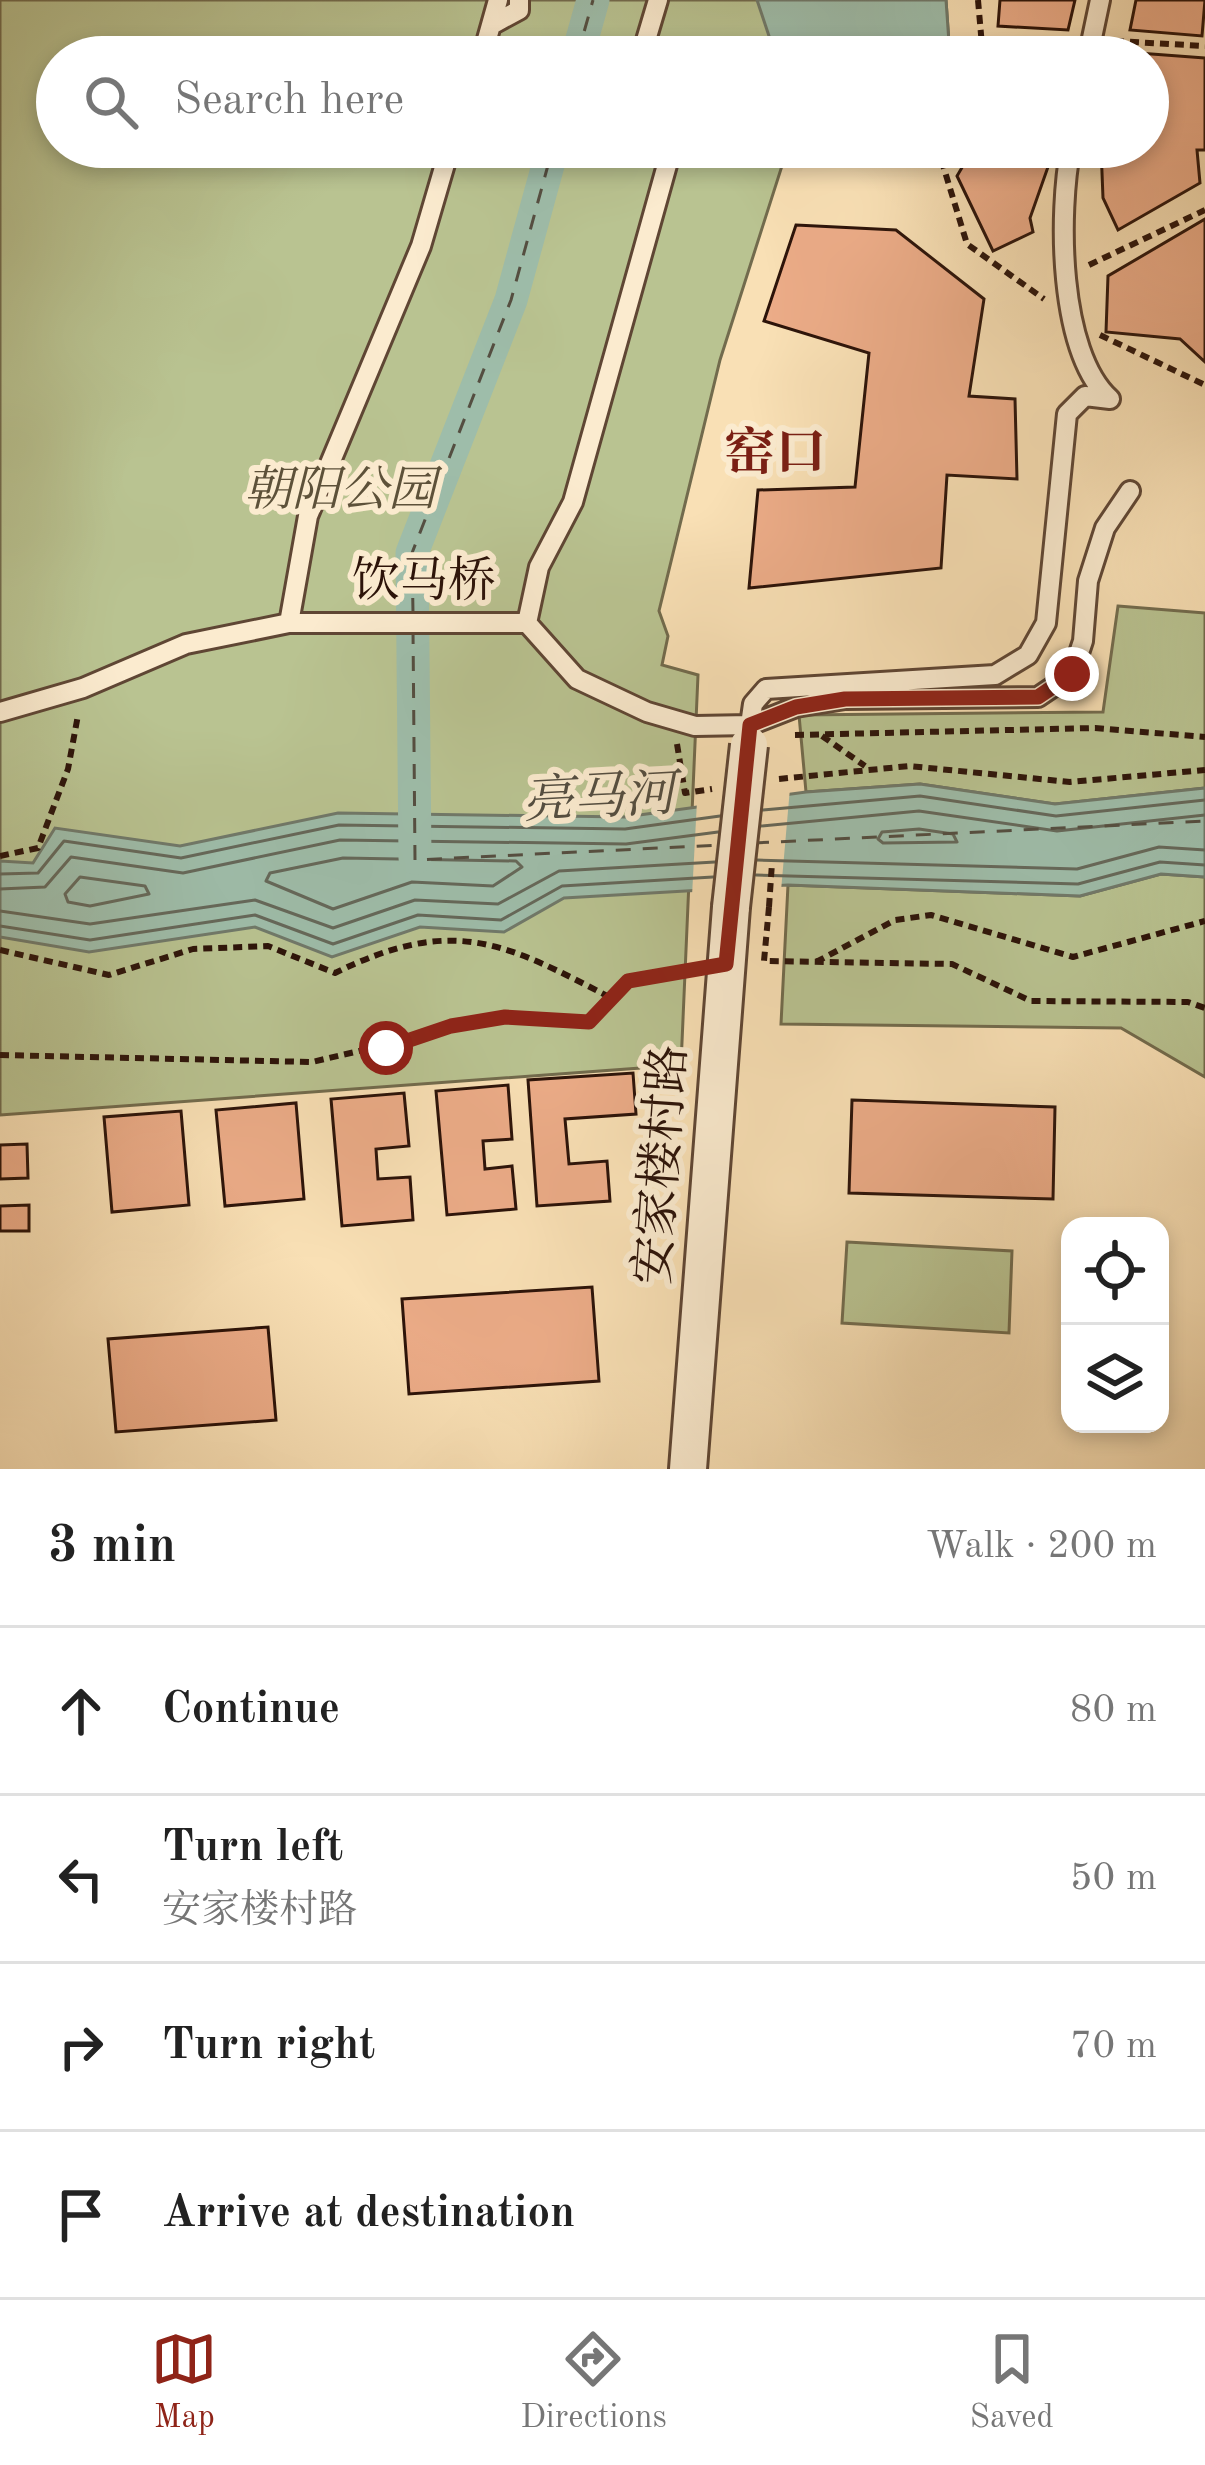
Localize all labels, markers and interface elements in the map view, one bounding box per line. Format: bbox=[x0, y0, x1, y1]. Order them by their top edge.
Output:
search box bbox=[36, 36, 1169, 168]
icon: search bbox=[78, 69, 144, 135]
text: Search here bbox=[174, 79, 404, 124]
district label: 窑口 bbox=[724, 425, 826, 481]
park label: 朝阳公园 bbox=[244, 464, 443, 516]
street label: 饮马桥 bbox=[352, 555, 496, 607]
route end bbox=[1045, 647, 1099, 701]
water label: 亮马河 bbox=[521, 766, 685, 829]
route start bbox=[359, 1021, 413, 1075]
street label: 安家楼村路 bbox=[627, 1043, 695, 1286]
map controls bbox=[1061, 1217, 1169, 1433]
button: locate bbox=[1061, 1217, 1169, 1325]
button: layers bbox=[1061, 1325, 1169, 1433]
text: 3 min bbox=[48, 1522, 176, 1573]
text: Walk · 200 m bbox=[926, 1527, 1157, 1566]
icon: ahead bbox=[48, 1678, 114, 1744]
text: Continue bbox=[162, 1688, 340, 1733]
text: 80 m bbox=[1070, 1691, 1157, 1730]
text: Turn left bbox=[162, 1826, 343, 1871]
icon: left bbox=[48, 1846, 114, 1912]
text: 50 m bbox=[1070, 1859, 1157, 1898]
text: 安家楼村路 bbox=[162, 1892, 357, 1931]
icon: right bbox=[48, 2014, 114, 2080]
text: Turn right bbox=[162, 2024, 375, 2069]
text: 70 m bbox=[1070, 2027, 1157, 2066]
icon: arrive bbox=[48, 2182, 114, 2248]
text: Arrive at destination bbox=[162, 2192, 575, 2237]
tab: Map bbox=[151, 2326, 217, 2439]
tab: Directions bbox=[520, 2326, 667, 2439]
tab: Saved bbox=[970, 2326, 1054, 2439]

